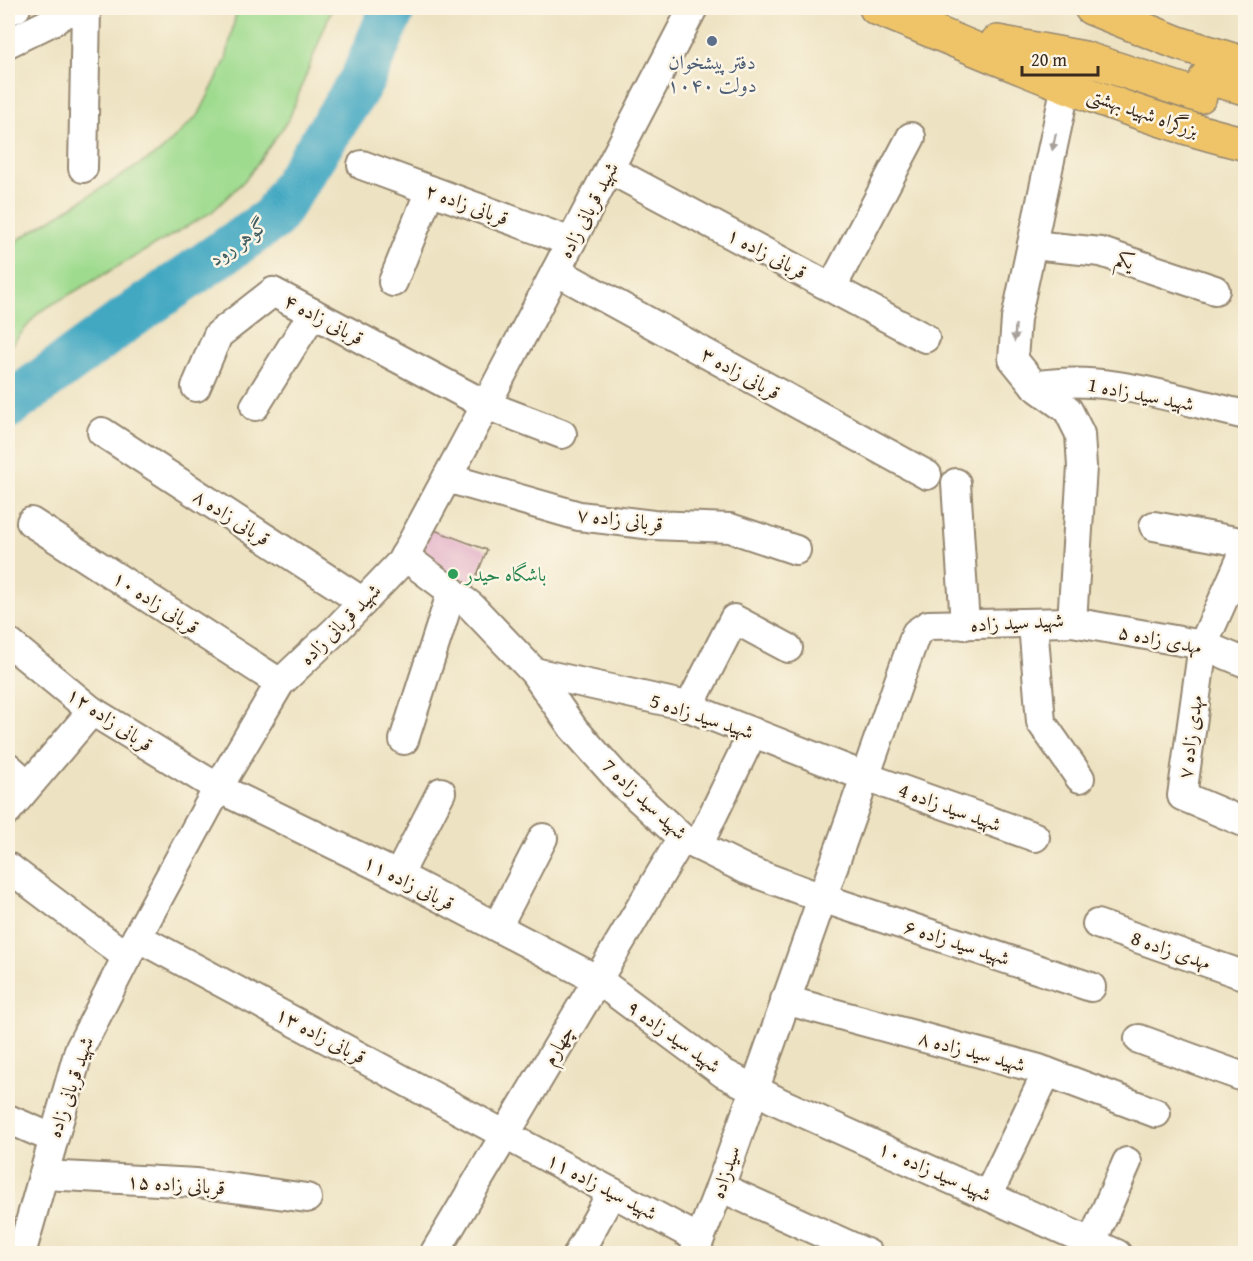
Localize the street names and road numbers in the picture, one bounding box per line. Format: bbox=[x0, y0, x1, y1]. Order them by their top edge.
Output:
street label: بزرگراه شهید بهشتی bbox=[1083, 79, 1203, 145]
street label: شهید قربانی زاده bbox=[550, 156, 625, 263]
street label: قربانی زاده ۲ bbox=[421, 175, 513, 232]
street label: قربانی زاده ۱ bbox=[722, 219, 812, 286]
street label: یکم bbox=[1110, 243, 1139, 281]
street label: قربانی زاده ۴ bbox=[279, 285, 369, 352]
street label: قربانی زاده ۳ bbox=[696, 339, 786, 406]
street label: شهید سید زاده 1 bbox=[1086, 369, 1197, 418]
street label: قربانی زاده ۸ bbox=[188, 481, 277, 552]
street label: قربانی زاده ۷ bbox=[575, 499, 665, 538]
street label: قربانی زاده ۱۰ bbox=[107, 563, 205, 641]
street label: شهید قربانی زاده bbox=[292, 576, 387, 671]
street label: شهید سید زاده bbox=[969, 605, 1064, 638]
street label: مهدی زاده ۵ bbox=[1116, 616, 1205, 661]
street label: قربانی زاده ۱۲ bbox=[61, 679, 159, 758]
street label: شهید سید زاده 5 bbox=[647, 685, 758, 746]
street label: مهدی زاده ۷ bbox=[1169, 693, 1210, 781]
street label: شهید سید زاده 7 bbox=[596, 751, 695, 846]
street label: شهید سید زاده 4 bbox=[895, 775, 1006, 839]
street label: قربانی زاده ۱۱ bbox=[359, 846, 460, 917]
street label: شهید سید زاده ۶ bbox=[901, 911, 1014, 972]
street label: مهدی زاده 8 bbox=[1127, 922, 1215, 977]
street label: شهید سید زاده ۹ bbox=[621, 992, 727, 1080]
street label: قربانی زاده ۱۳ bbox=[271, 999, 371, 1070]
street label: چهارم bbox=[534, 1019, 584, 1072]
street label: شهید سید زاده ۸ bbox=[915, 1022, 1029, 1079]
street label: شهید قربانی زاده bbox=[39, 1032, 100, 1141]
street label: شهید سید زاده ۱۰ bbox=[874, 1133, 997, 1208]
street label: سیدزاده bbox=[702, 1141, 747, 1202]
street label: شهید سید زاده ۱۱ bbox=[542, 1144, 663, 1227]
street label: قربانی زاده ۱۵ bbox=[126, 1166, 226, 1201]

